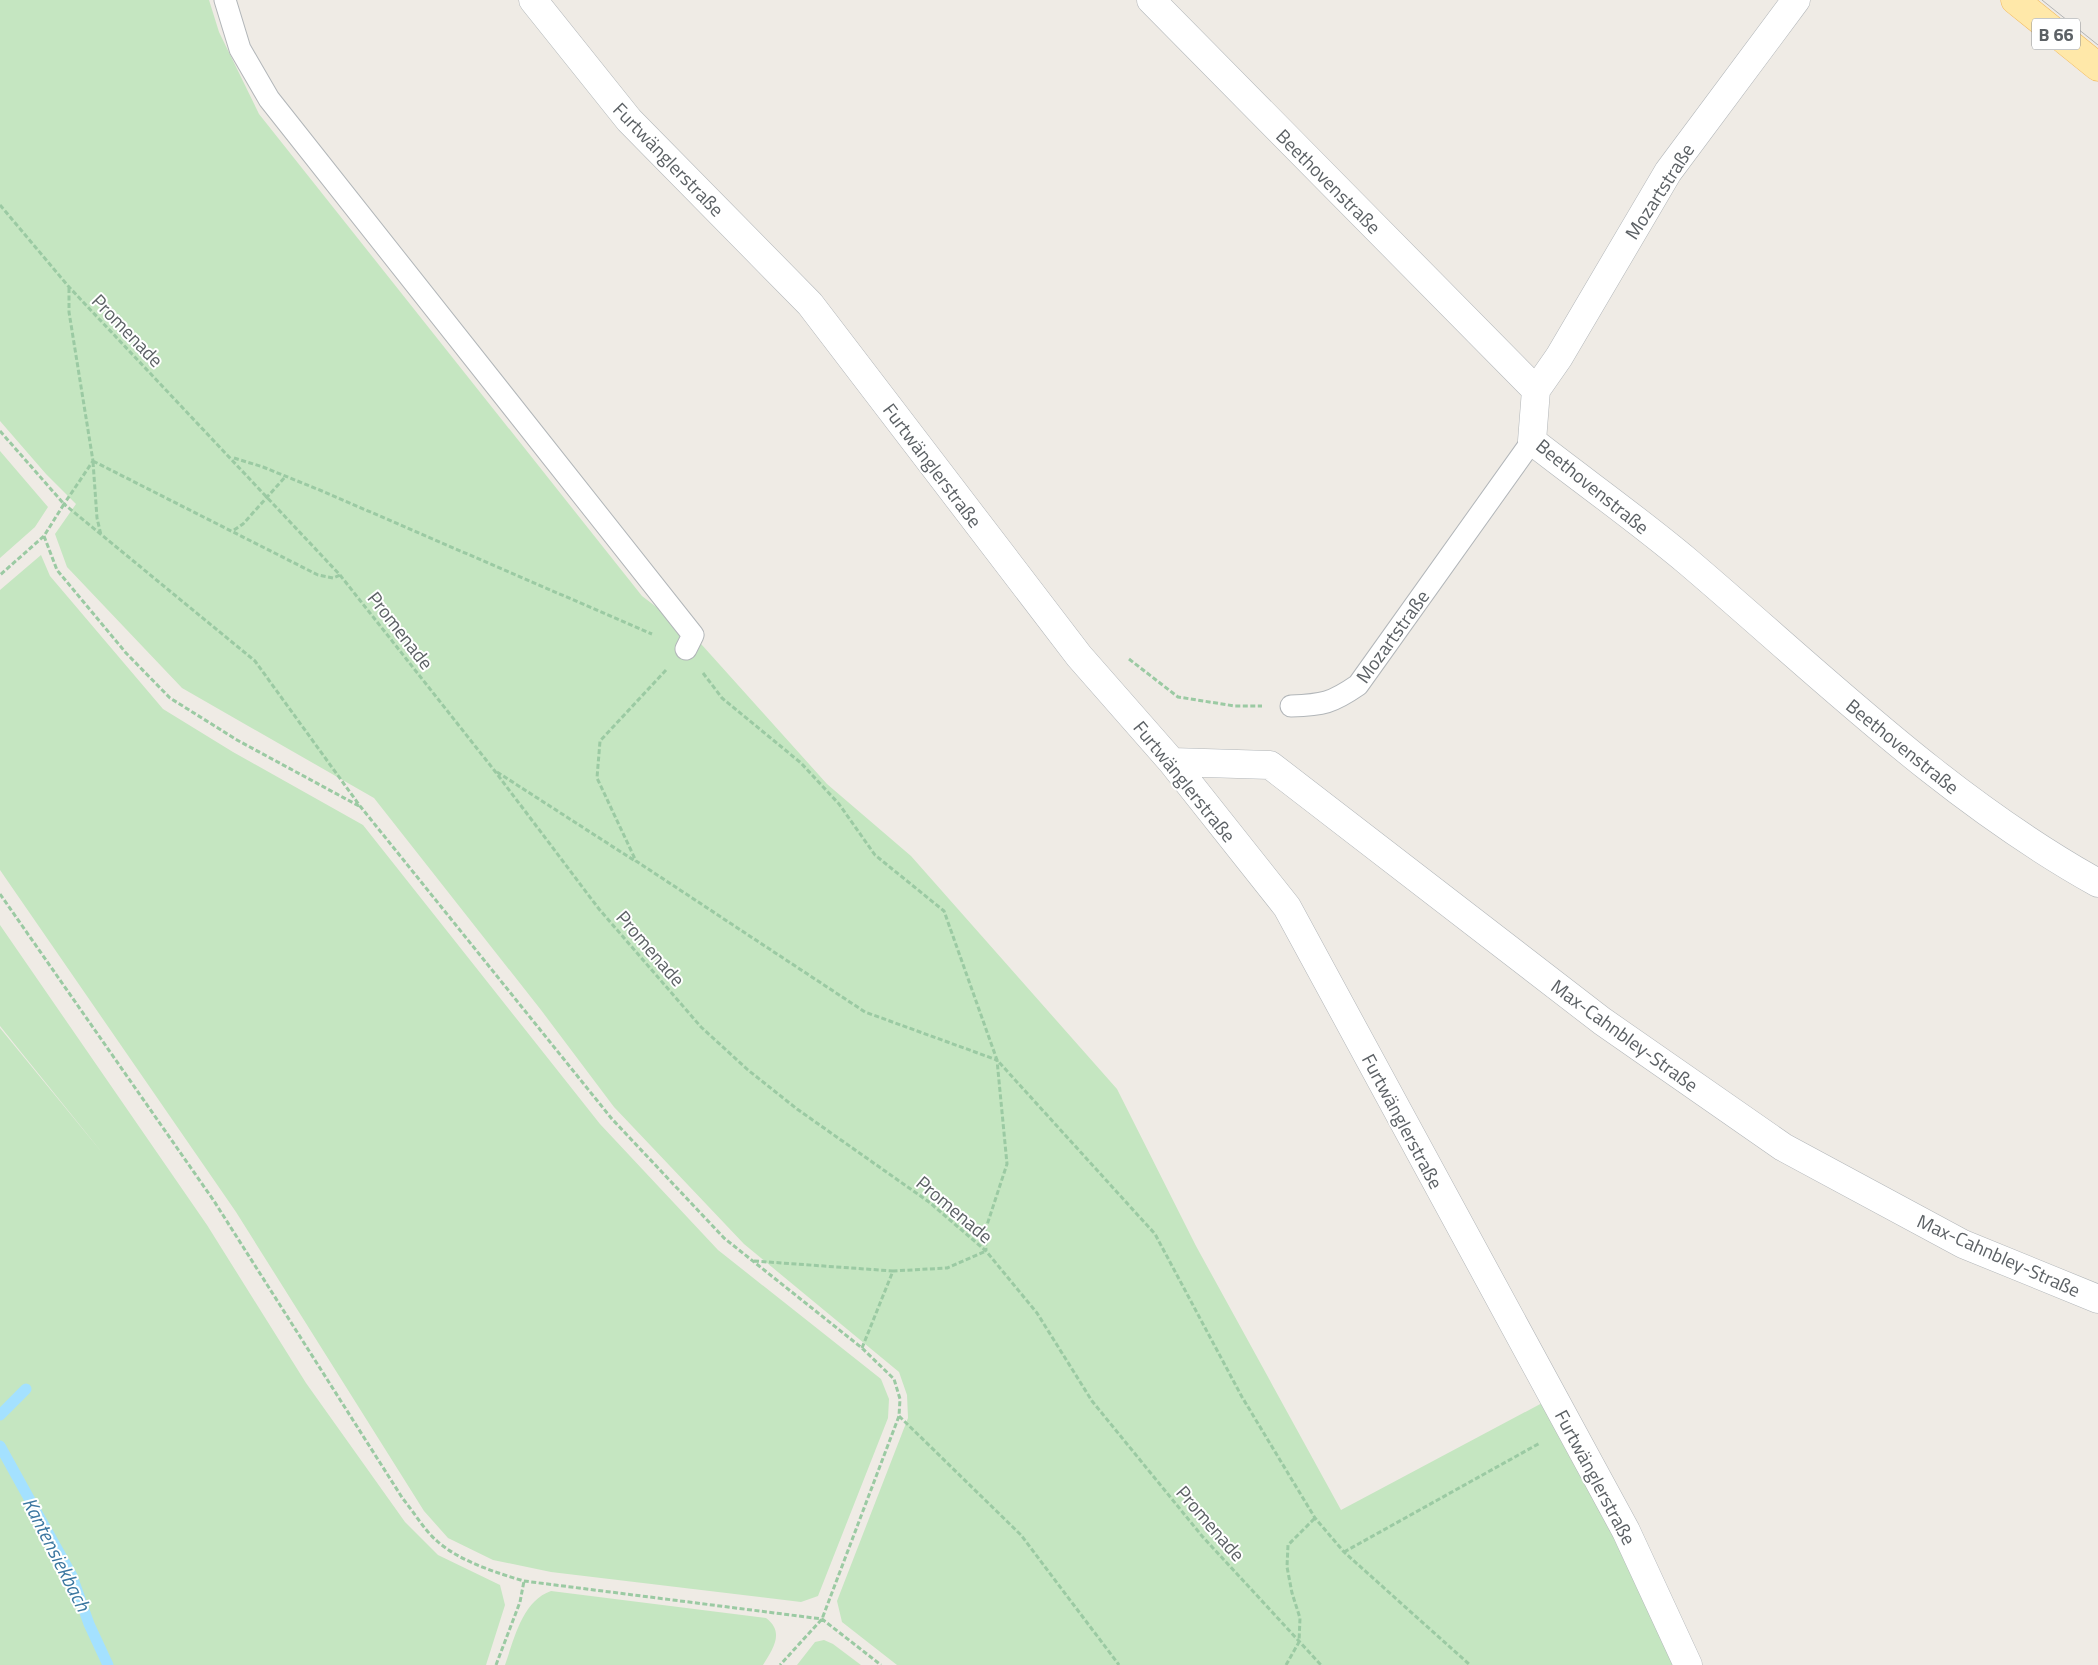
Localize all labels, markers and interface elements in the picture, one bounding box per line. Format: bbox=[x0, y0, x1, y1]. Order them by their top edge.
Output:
road number: B 66 bbox=[2032, 18, 2080, 50]
street label: Furtwänglerstraße bbox=[607, 95, 731, 223]
street label: Beethovenstraße bbox=[1270, 122, 1388, 240]
street label: Mozartstraße bbox=[1617, 137, 1701, 245]
street label: Promenade bbox=[85, 287, 171, 373]
street label: Furtwänglerstraße bbox=[876, 397, 990, 533]
street label: Beethovenstraße bbox=[1530, 431, 1656, 541]
street label: Mozartstraße bbox=[1348, 583, 1436, 689]
street label: Promenade bbox=[361, 585, 441, 675]
street label: Beethovenstraße bbox=[1840, 691, 1966, 801]
street label: Furtwänglerstraße bbox=[1127, 714, 1243, 848]
street label: Promenade bbox=[610, 904, 692, 992]
street label: Max-Cahnbley-Straße bbox=[1545, 972, 1705, 1098]
street label: Furtwänglerstraße bbox=[1355, 1048, 1451, 1194]
street label: Promenade bbox=[910, 1168, 1000, 1250]
street label: Max-Cahnbley-Straße bbox=[1913, 1206, 2085, 1304]
street label: Furtwänglerstraße bbox=[1548, 1404, 1644, 1550]
street label: Promenade bbox=[1170, 1479, 1252, 1567]
water label: Kantensiekbach bbox=[15, 1492, 100, 1617]

